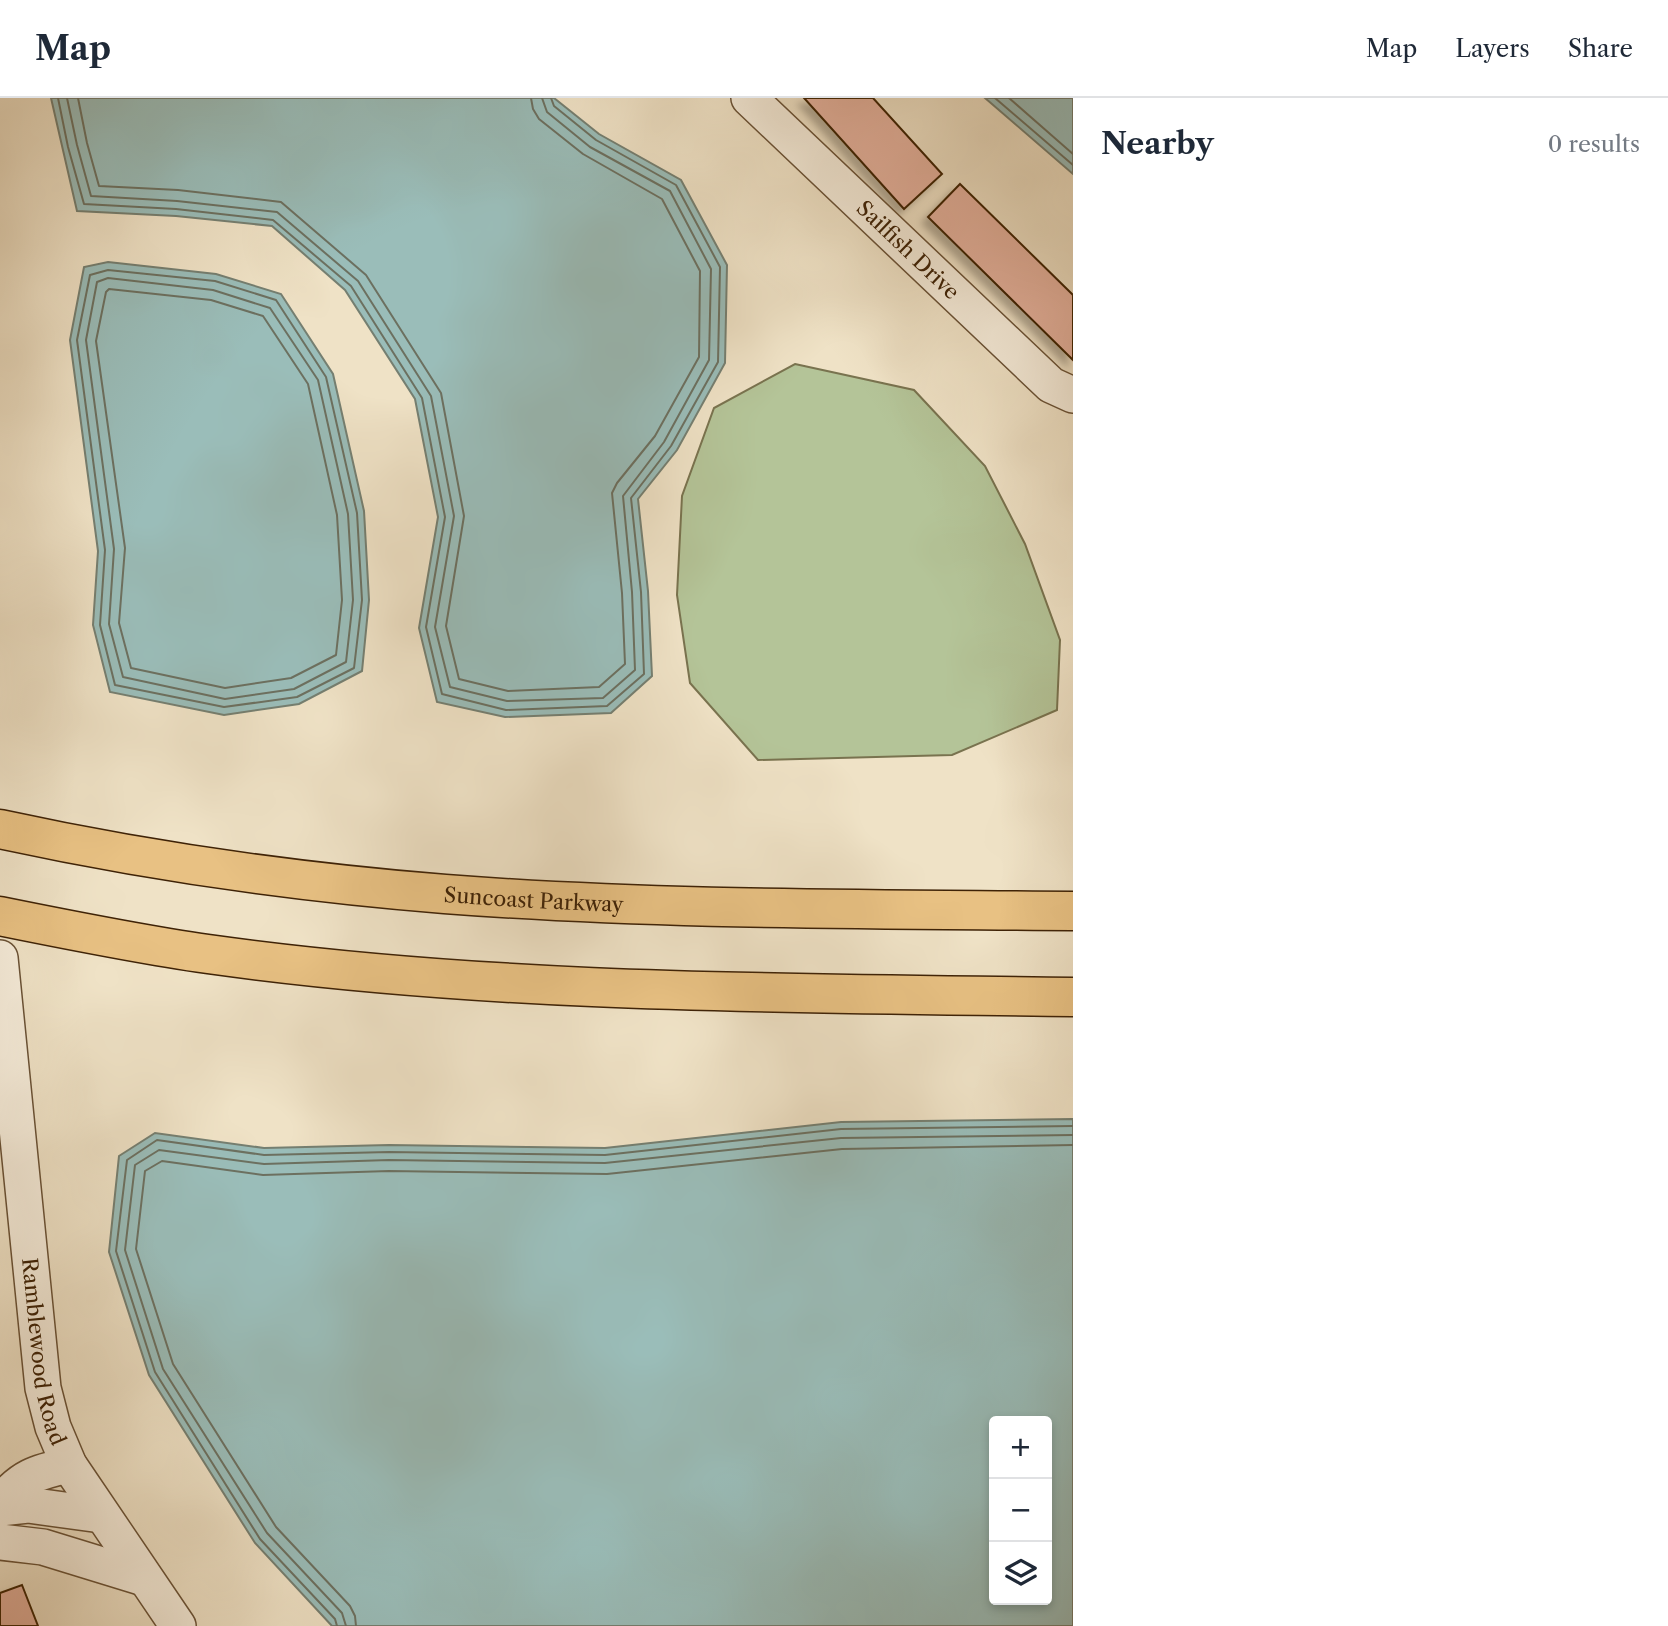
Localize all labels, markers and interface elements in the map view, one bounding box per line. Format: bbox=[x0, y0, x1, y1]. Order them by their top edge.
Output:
text: Map bbox=[35, 28, 111, 69]
text: Map bbox=[1366, 34, 1417, 63]
text: Layers bbox=[1455, 34, 1530, 63]
text: Share bbox=[1568, 34, 1633, 63]
text: Nearby bbox=[1101, 125, 1214, 162]
text: 0 results bbox=[1548, 130, 1640, 158]
street label: Sailfish Drive bbox=[852, 195, 965, 304]
street label: Suncoast Parkway bbox=[443, 881, 624, 917]
street label: Ramblewood Road bbox=[18, 1257, 72, 1449]
map controls bbox=[989, 1416, 1052, 1605]
button: + bbox=[989, 1416, 1052, 1479]
button: − bbox=[989, 1479, 1052, 1542]
button: layers bbox=[989, 1542, 1052, 1605]

